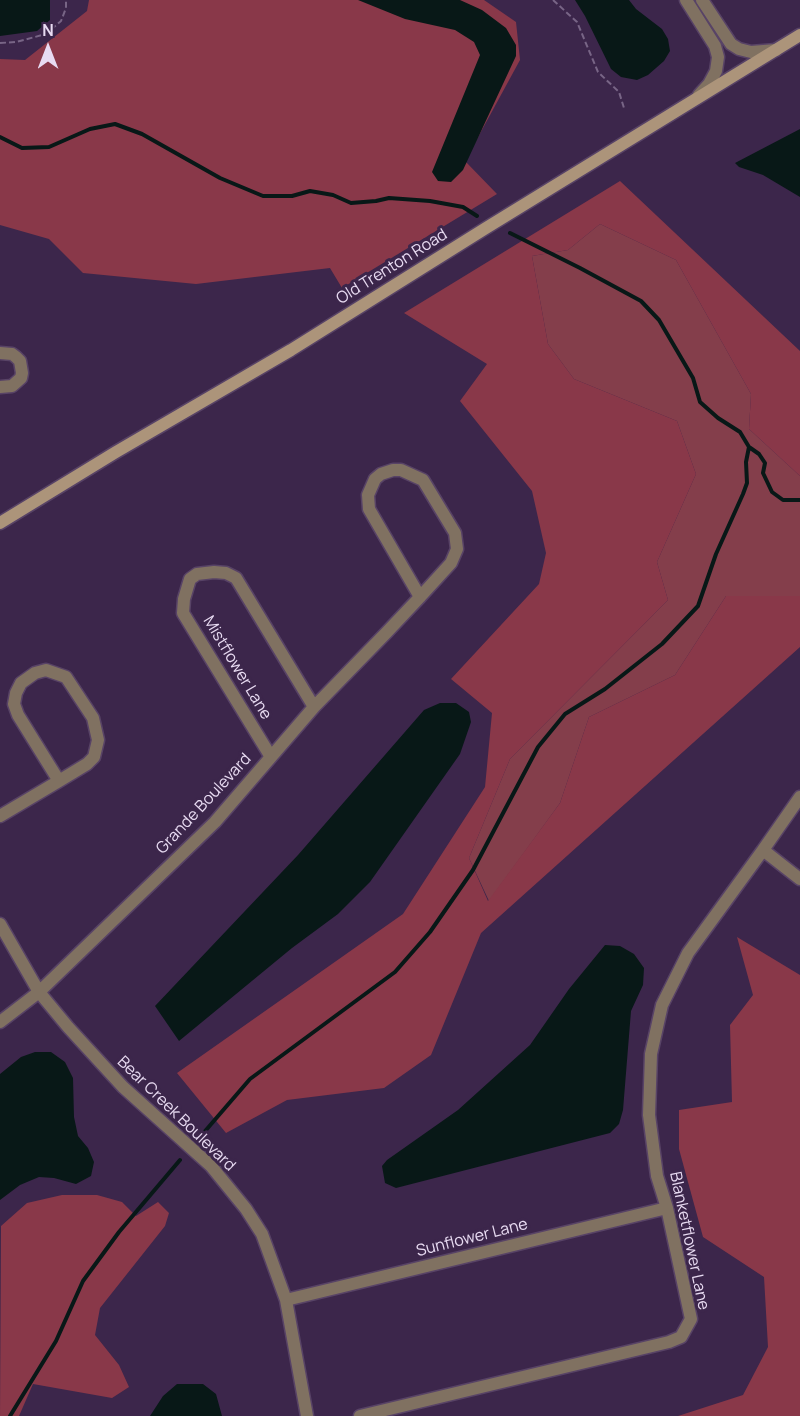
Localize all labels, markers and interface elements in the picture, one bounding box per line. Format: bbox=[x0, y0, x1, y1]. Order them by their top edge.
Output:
north arrow bbox=[18, 18, 78, 78]
text: N bbox=[42, 19, 54, 41]
street label: Old Trenton Road bbox=[333, 225, 451, 309]
street label: Mistflower Lane bbox=[199, 613, 275, 723]
street label: Grande Boulevard bbox=[153, 750, 255, 858]
street label: Bear Creek Boulevard bbox=[113, 1053, 239, 1175]
street label: Blanketflower Lane bbox=[665, 1170, 713, 1312]
street label: Sunflower Lane bbox=[414, 1215, 530, 1261]

